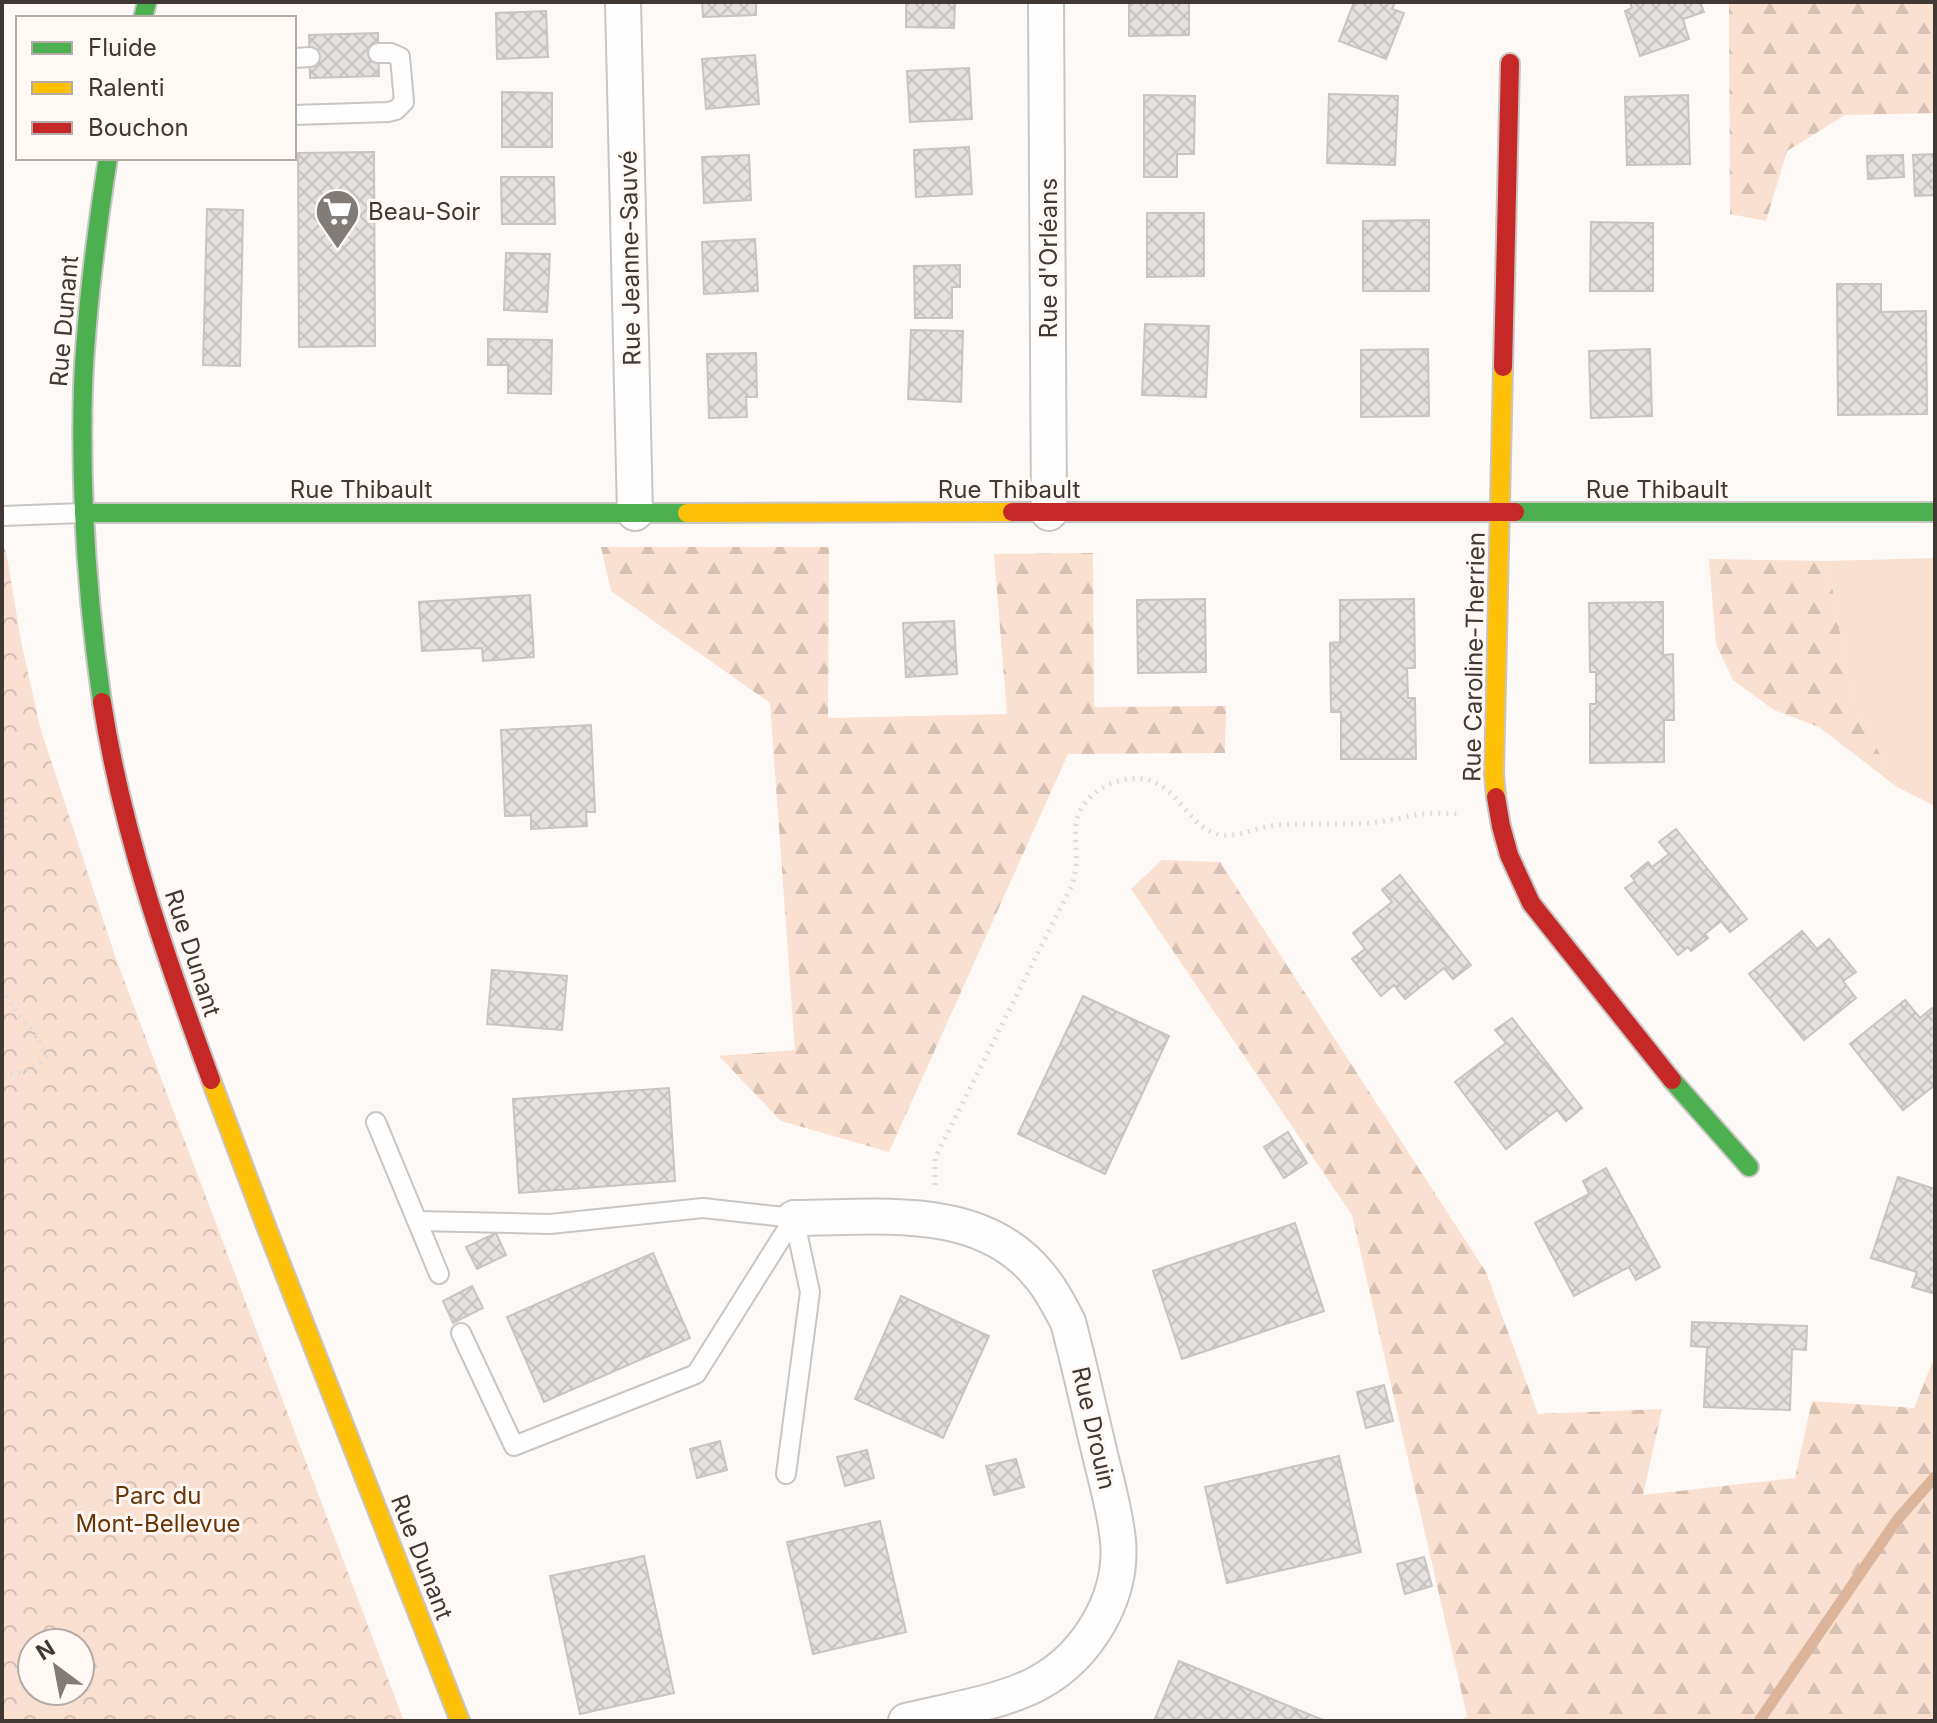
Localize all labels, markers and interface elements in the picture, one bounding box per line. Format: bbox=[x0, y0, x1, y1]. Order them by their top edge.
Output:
legend bbox=[16, 16, 296, 160]
text: Fluide bbox=[88, 33, 157, 62]
text: Ralenti bbox=[88, 73, 164, 102]
text: Bouchon bbox=[88, 113, 189, 142]
street label: Rue Jeanne-Sauvé bbox=[614, 150, 646, 366]
street label: Rue d'Orléans bbox=[1034, 178, 1063, 338]
supermarket icon: Beau-Soir bbox=[313, 187, 361, 250]
place label: Beau-Soir bbox=[368, 197, 480, 226]
street label: Rue Dunant bbox=[44, 254, 84, 388]
street label: Rue Thibault bbox=[290, 475, 432, 504]
street label: Rue Thibault bbox=[938, 475, 1080, 504]
street label: Rue Thibault bbox=[1586, 475, 1728, 504]
street label: Rue Caroline-Therrien bbox=[1457, 532, 1491, 782]
street label: Rue Dunant bbox=[159, 886, 227, 1020]
street label: Rue Drouin bbox=[1066, 1364, 1122, 1492]
park label: Parc du Mont-Bellevue bbox=[75, 1481, 241, 1538]
street label: Rue Dunant bbox=[385, 1490, 459, 1624]
north arrow bbox=[16, 1627, 96, 1707]
text: N bbox=[31, 1635, 59, 1666]

